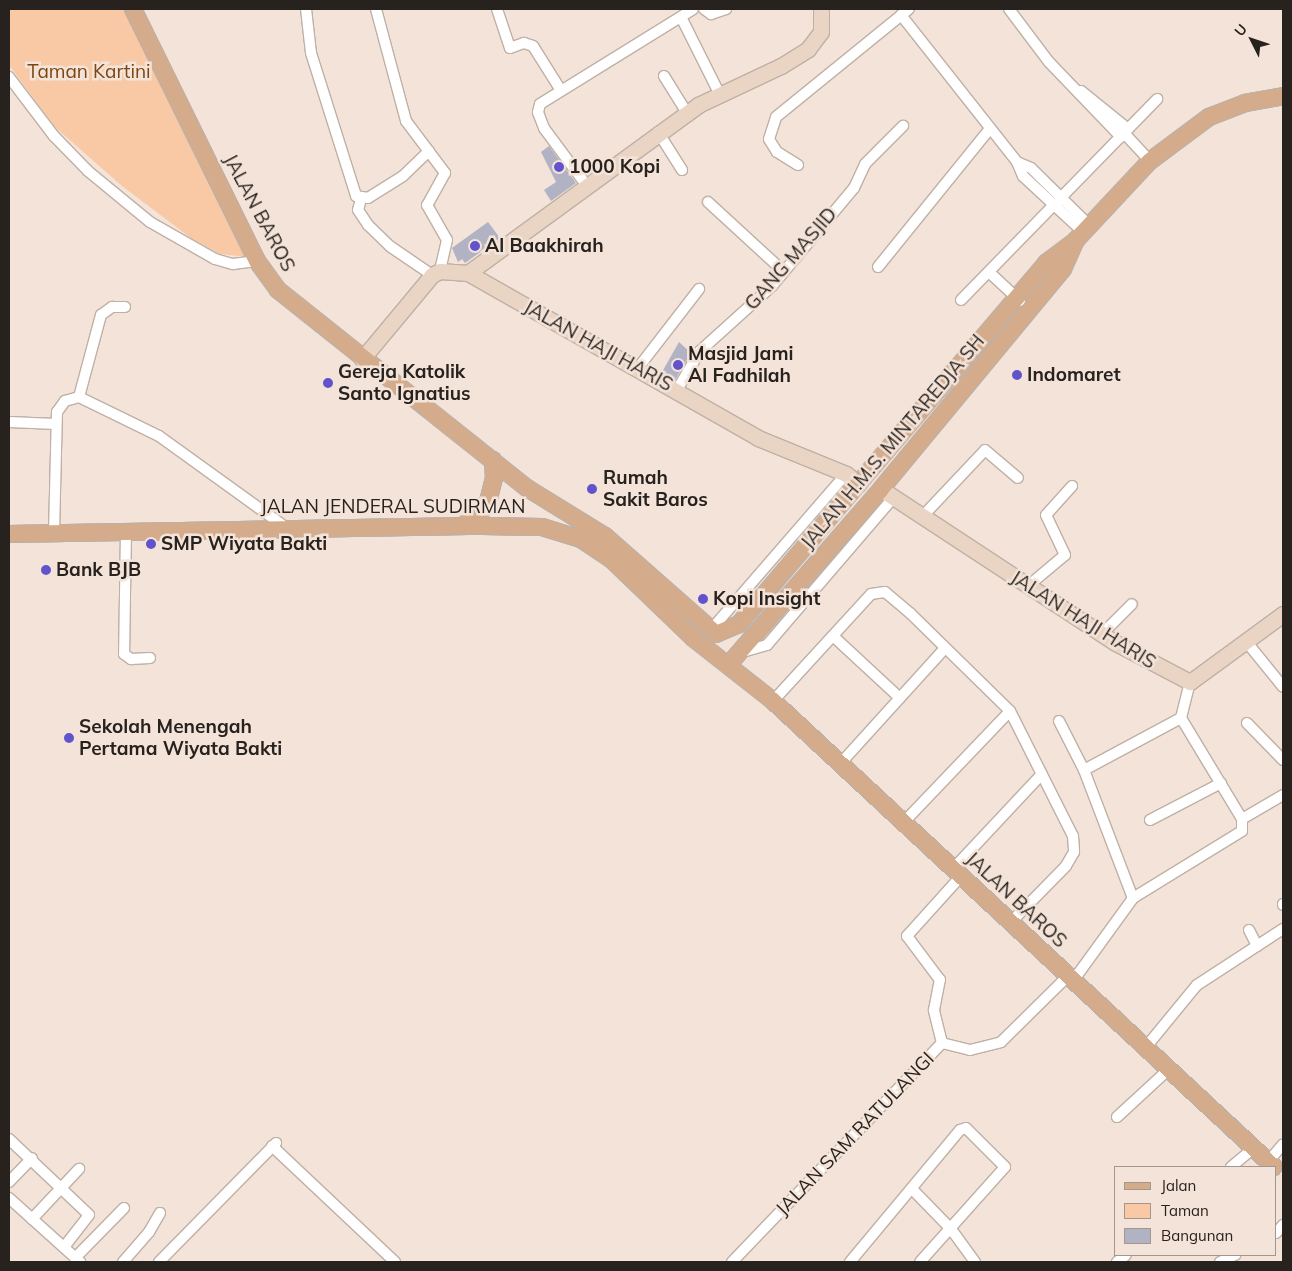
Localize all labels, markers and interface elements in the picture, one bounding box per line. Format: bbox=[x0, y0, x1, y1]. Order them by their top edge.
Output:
north arrow bbox=[1227, 15, 1277, 65]
text: U bbox=[1230, 20, 1251, 40]
park label: Taman Kartini bbox=[27, 61, 151, 83]
street label: JALAN BAROS bbox=[219, 150, 299, 276]
place label: 1000 Kopi bbox=[569, 156, 660, 178]
marker: 1000 Kopi bbox=[553, 161, 565, 173]
street label: GANG MASJID bbox=[740, 203, 842, 315]
place label: Al Baakhirah bbox=[485, 235, 604, 257]
marker: Al Baakhirah bbox=[469, 240, 481, 252]
street label: JALAN HAJI HARIS bbox=[520, 296, 676, 396]
street label: JALAN H.M.S. MINTAREDJA SH bbox=[797, 330, 989, 554]
place label: Masjid Jami Al Fadhilah bbox=[688, 343, 793, 387]
marker: Masjid Jami Al Fadhilah bbox=[672, 359, 684, 371]
place label: Gereja Katolik Santo Ignatius bbox=[338, 361, 471, 405]
place label: Indomaret bbox=[1027, 364, 1121, 386]
marker: Indomaret bbox=[1011, 369, 1023, 381]
marker: Gereja Katolik Santo Ignatius bbox=[322, 377, 334, 389]
place label: Rumah Sakit Baros bbox=[603, 467, 708, 511]
marker: Rumah Sakit Baros bbox=[585, 482, 599, 496]
street label: JALAN JENDERAL SUDIRMAN bbox=[261, 496, 525, 518]
place label: SMP Wiyata Bakti bbox=[161, 533, 327, 555]
marker: SMP Wiyata Bakti bbox=[145, 538, 157, 550]
place label: Bank BJB bbox=[56, 559, 141, 581]
marker: Bank BJB bbox=[40, 564, 52, 576]
street label: JALAN HAJI HARIS bbox=[1006, 566, 1160, 674]
place label: Kopi Insight bbox=[713, 588, 820, 610]
marker: Kopi Insight bbox=[697, 593, 709, 605]
place label: Sekolah Menengah Pertama Wiyata Bakti bbox=[79, 716, 282, 760]
marker: Sekolah Menengah Pertama Wiyata Bakti bbox=[63, 732, 75, 744]
street label: JALAN BAROS bbox=[961, 847, 1071, 953]
street label: JALAN SAM RATULANGI bbox=[771, 1048, 939, 1220]
legend bbox=[1114, 1166, 1277, 1256]
text: Jalan bbox=[1161, 1176, 1196, 1195]
text: Taman bbox=[1161, 1201, 1209, 1220]
text: Bangunan bbox=[1161, 1226, 1233, 1245]

